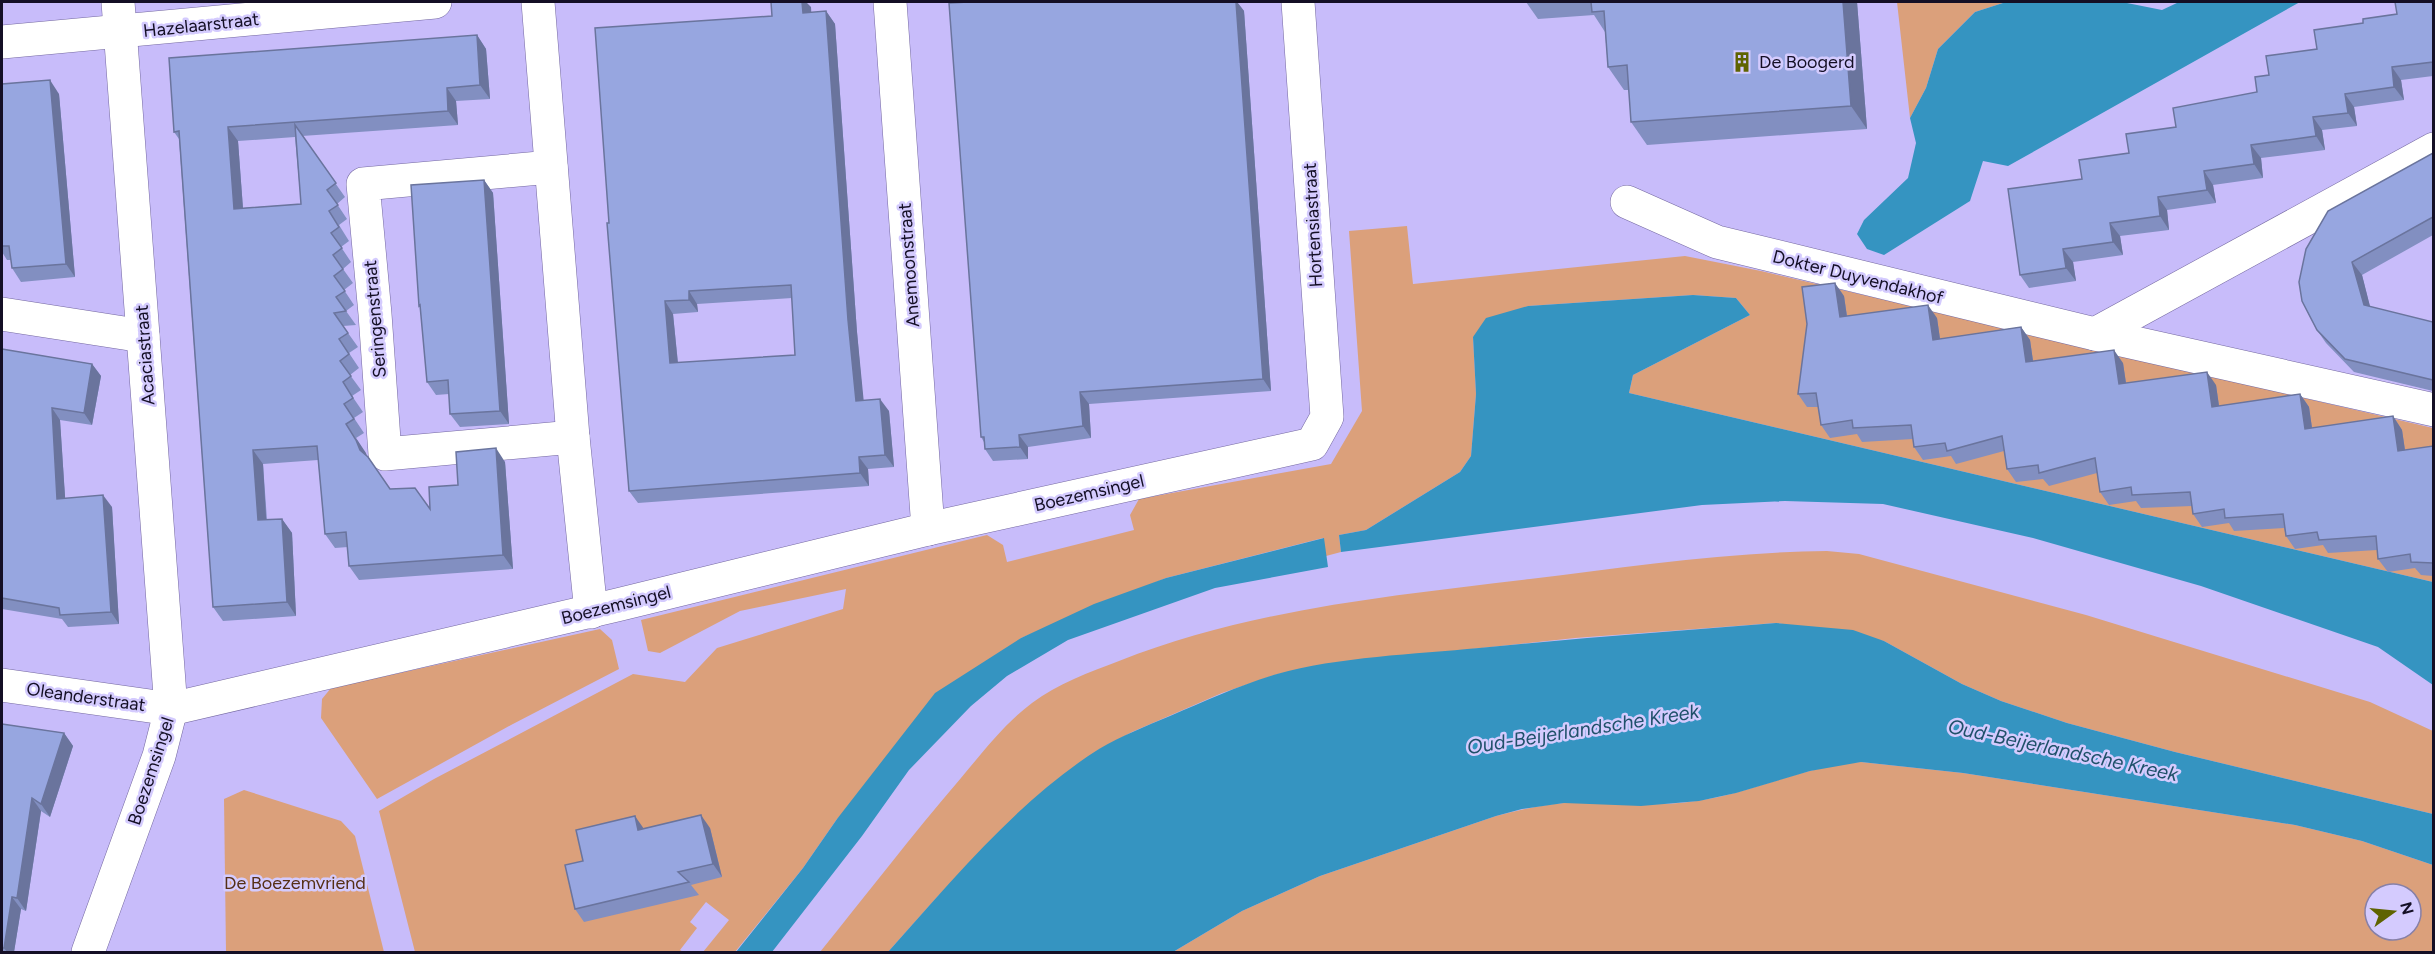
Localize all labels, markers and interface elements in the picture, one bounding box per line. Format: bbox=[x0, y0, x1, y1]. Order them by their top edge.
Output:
street label: Hazelaarstraat bbox=[142, 8, 260, 42]
building icon: De Boogerd bbox=[1730, 50, 1754, 74]
place label: De Boogerd bbox=[1759, 51, 1855, 73]
street label: Hortensiastraat bbox=[1299, 162, 1327, 288]
street label: Anemoonstraat bbox=[894, 202, 924, 328]
street label: Dokter Duyvendakhof bbox=[1770, 245, 1946, 309]
street label: Seringenstraat bbox=[359, 259, 391, 379]
street label: Acaciastraat bbox=[131, 304, 159, 406]
street label: Boezemsingel bbox=[1032, 470, 1146, 516]
street label: Boezemsingel bbox=[559, 581, 673, 629]
street label: Oleanderstraat bbox=[25, 678, 147, 716]
water label: Oud-Beijerlandsche Kreek bbox=[1465, 699, 1702, 759]
street label: Boezemsingel bbox=[123, 714, 179, 828]
water label: Oud-Beijerlandsche Kreek bbox=[1946, 714, 2181, 786]
park label: De Boezemvriend bbox=[224, 872, 366, 894]
north arrow bbox=[2363, 882, 2423, 942]
text: N bbox=[2396, 900, 2418, 917]

